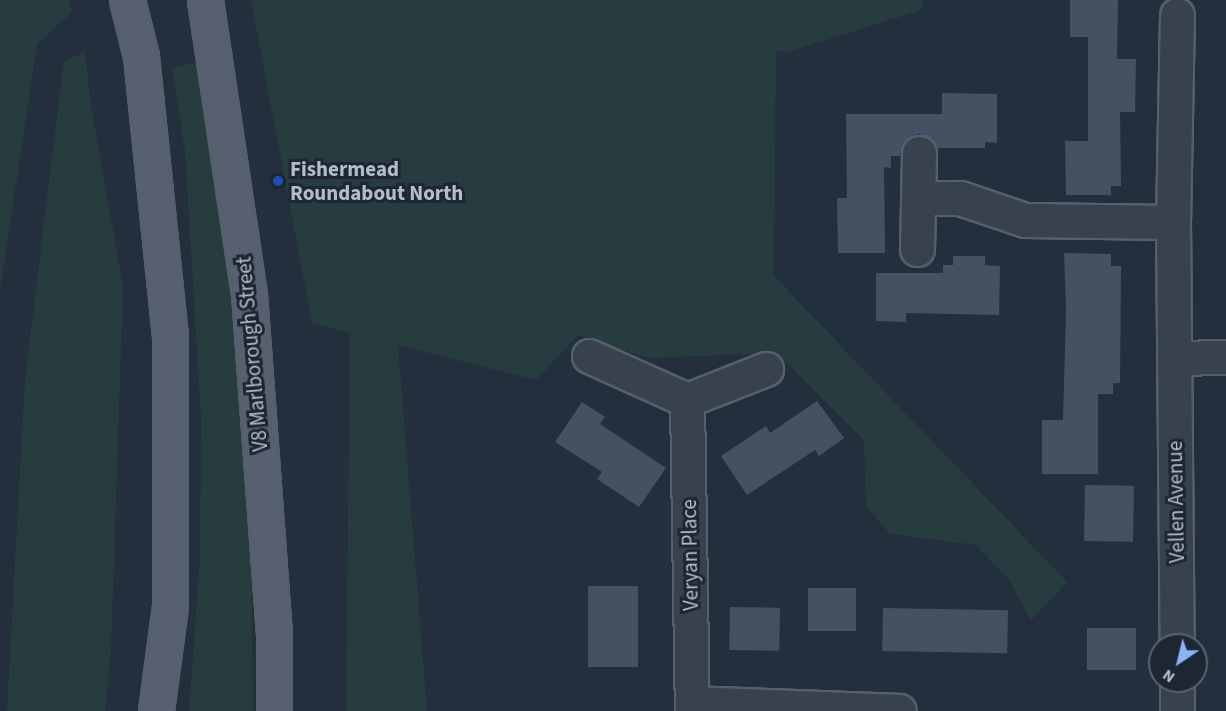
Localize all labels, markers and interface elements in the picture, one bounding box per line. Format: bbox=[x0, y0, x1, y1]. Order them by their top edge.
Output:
place label: Fishermead Roundabout North bbox=[290, 156, 463, 206]
marker: Fishermead Roundabout North bbox=[271, 174, 285, 188]
street label: V8 Marlborough Street bbox=[231, 255, 273, 453]
street label: Vellen Avenue bbox=[1162, 441, 1190, 563]
street label: Veryan Place bbox=[676, 499, 704, 611]
north arrow bbox=[1148, 633, 1208, 693]
text: N bbox=[1158, 664, 1179, 688]

